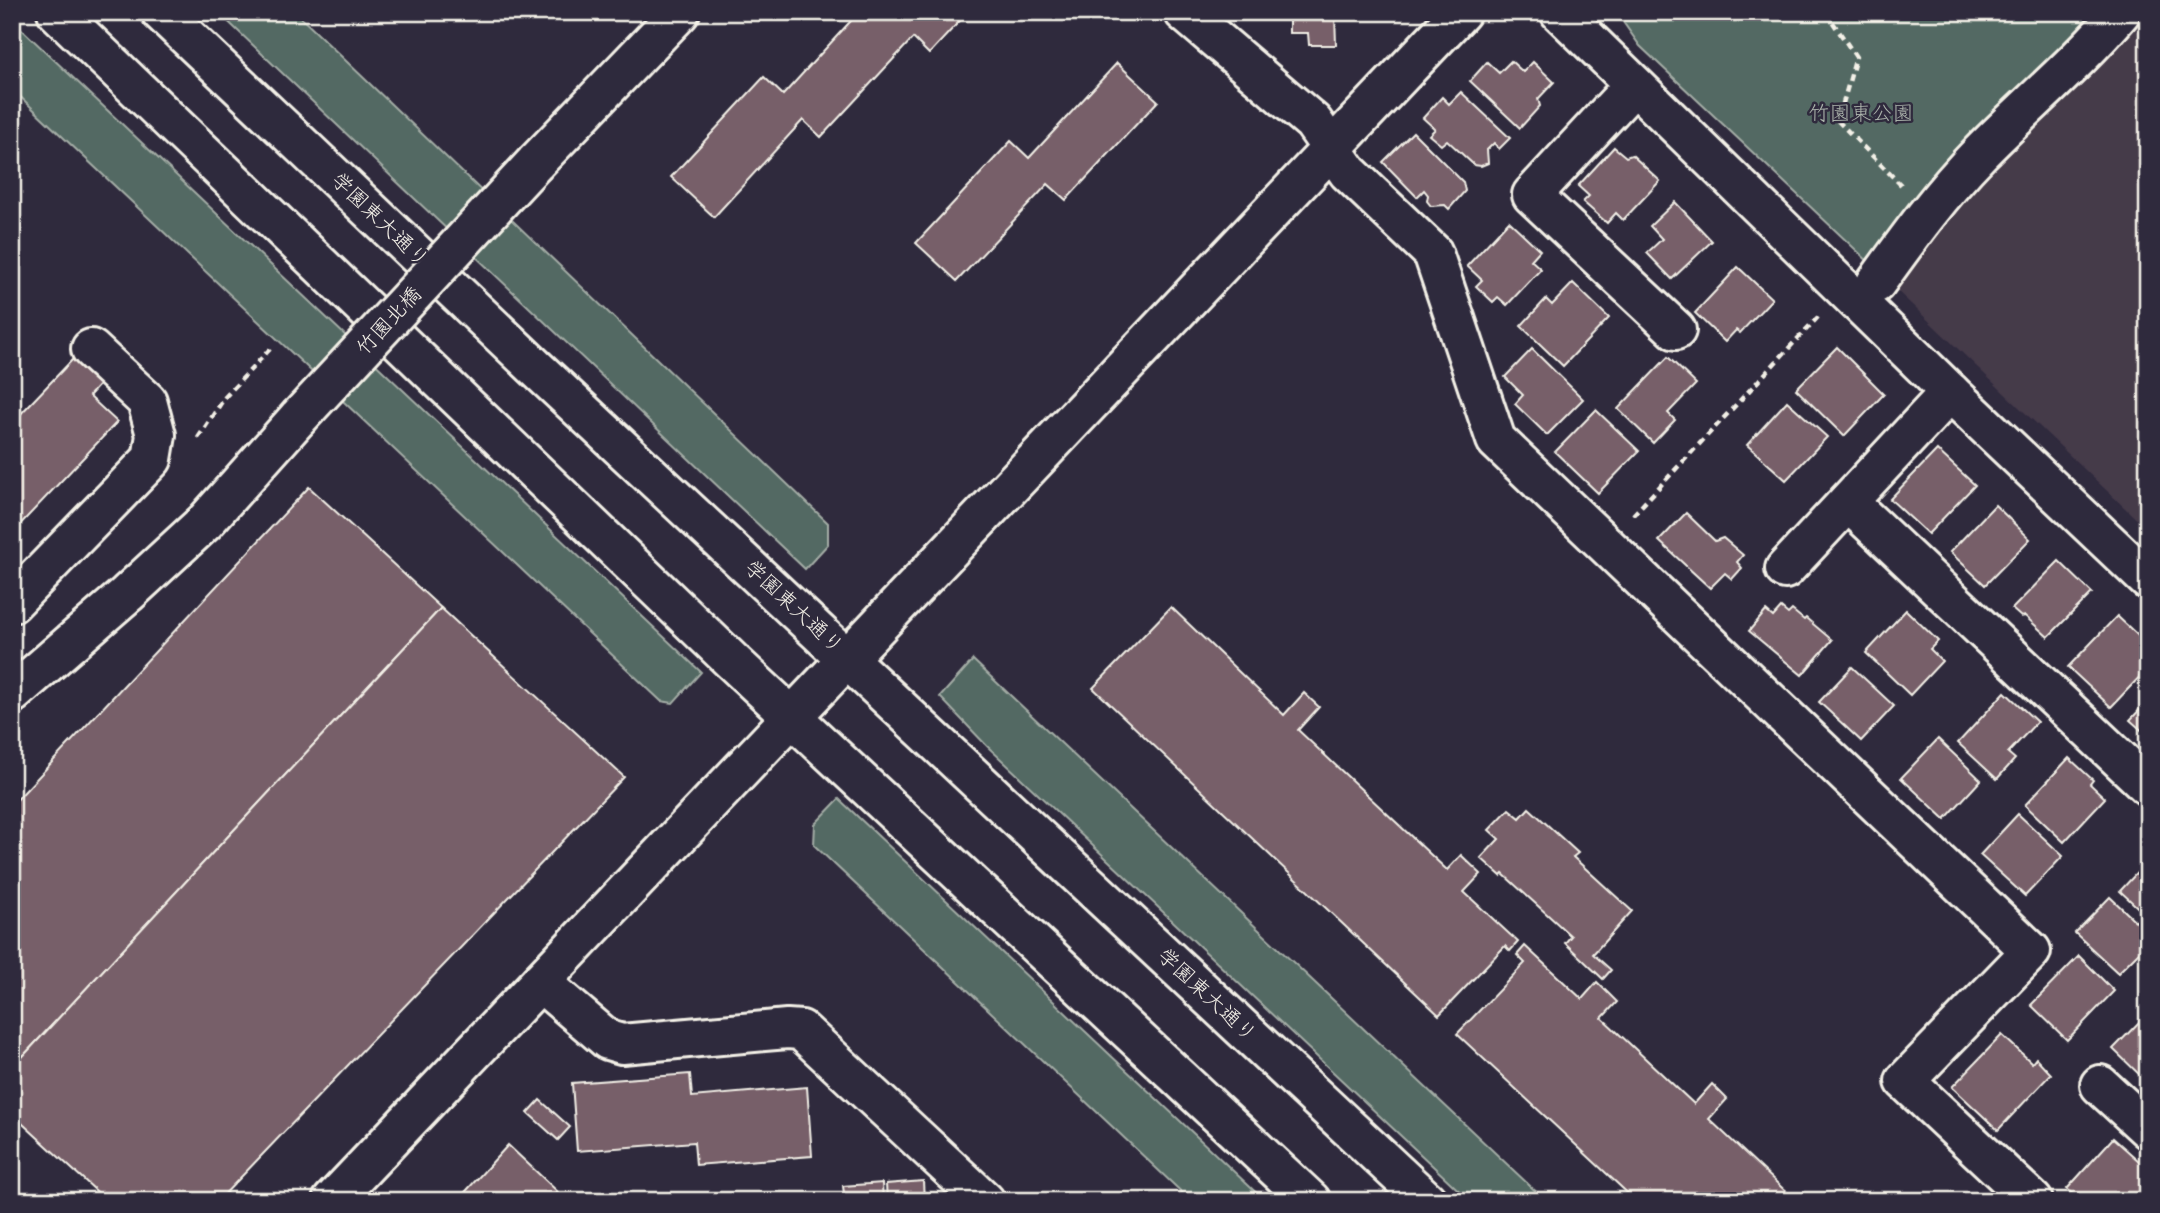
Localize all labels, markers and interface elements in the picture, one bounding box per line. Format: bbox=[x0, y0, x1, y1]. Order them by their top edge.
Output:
park label: 竹園東公園 bbox=[1809, 100, 1914, 127]
street label: 学園東大通り bbox=[325, 167, 435, 273]
street label: 竹園北橋 bbox=[350, 281, 428, 361]
street label: 学園東大通り bbox=[739, 554, 849, 660]
street label: 学園東大通り bbox=[1152, 942, 1262, 1048]

